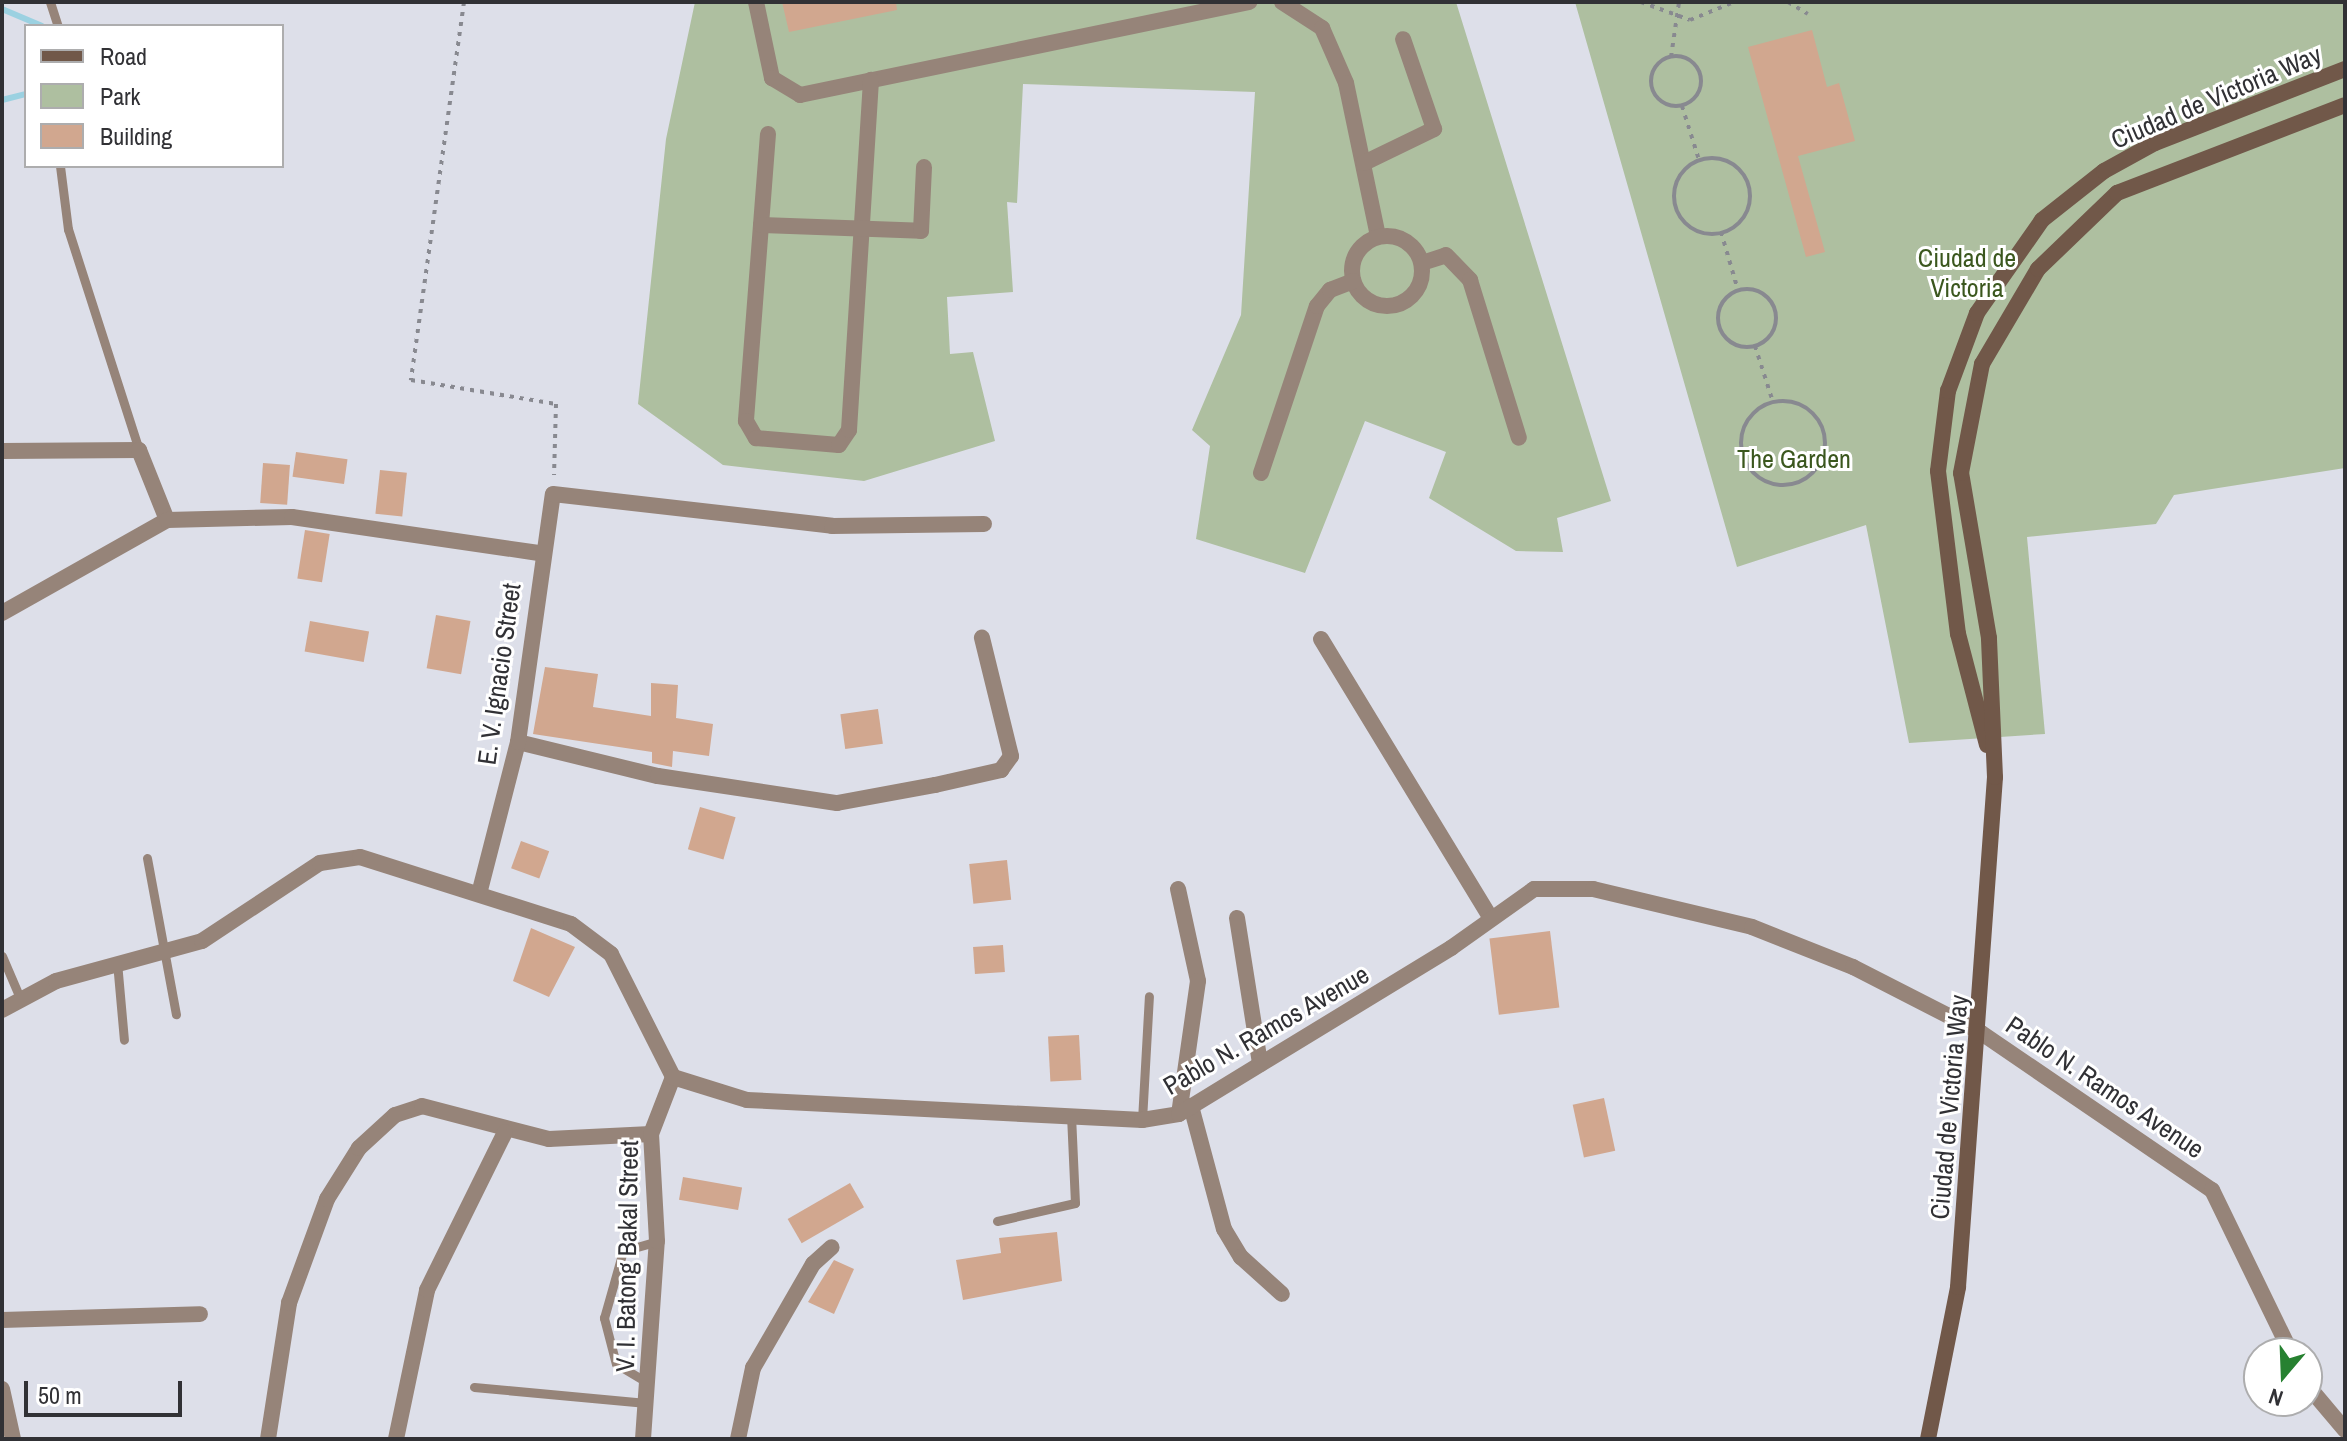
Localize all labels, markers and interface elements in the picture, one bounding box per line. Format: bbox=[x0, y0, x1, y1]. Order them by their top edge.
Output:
legend bbox=[24, 24, 284, 168]
street label: Ciudad de Victoria Way bbox=[2106, 39, 2326, 155]
text: Road bbox=[100, 40, 147, 72]
text: Park bbox=[100, 80, 140, 112]
text: Building bbox=[100, 120, 172, 152]
park label: Ciudad de Victoria bbox=[1918, 242, 2016, 304]
park label: The Garden bbox=[1737, 443, 1851, 475]
street label: E. V. Ignacio Street bbox=[471, 581, 527, 767]
street label: Pablo N. Ramos Avenue bbox=[1157, 958, 1375, 1102]
street label: Ciudad de Victoria Way bbox=[1924, 993, 1974, 1221]
street label: Pablo N. Ramos Avenue bbox=[2000, 1009, 2210, 1165]
street label: V. I. Batong Bakal Street bbox=[609, 1140, 645, 1372]
north arrow bbox=[2243, 1337, 2323, 1417]
scale bar bbox=[28, 1365, 186, 1415]
text: 50 m bbox=[38, 1379, 82, 1411]
text: N bbox=[2265, 1381, 2287, 1414]

